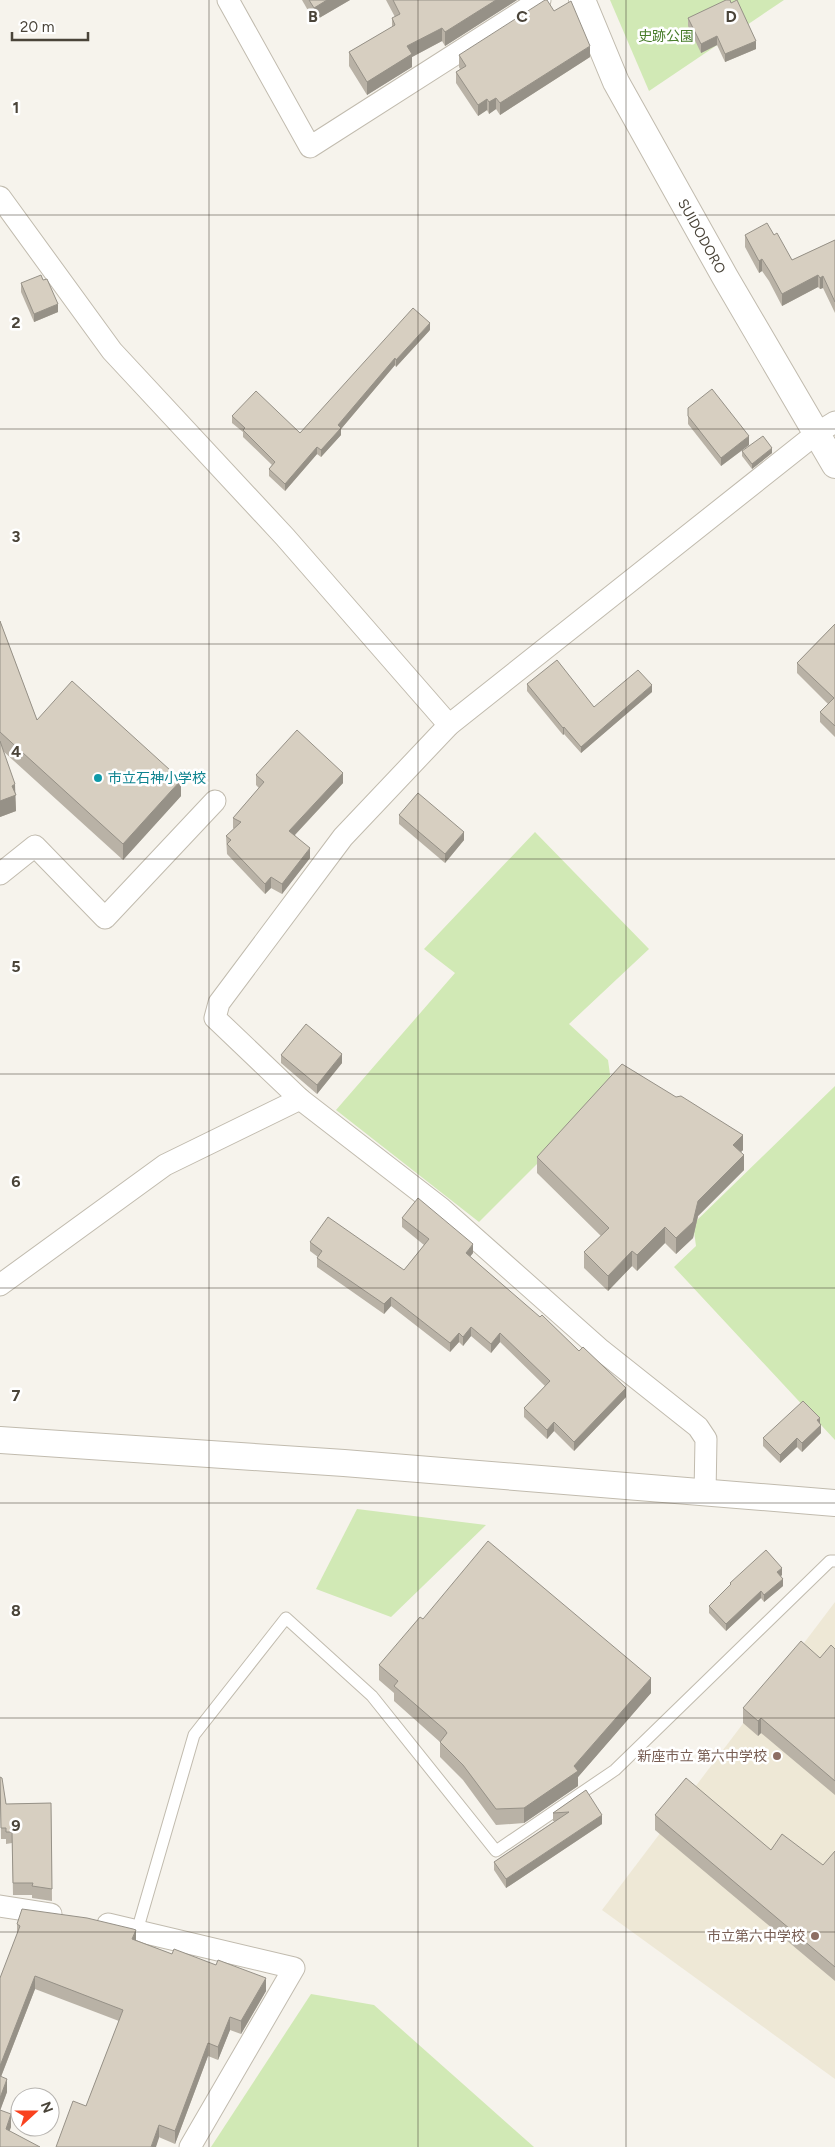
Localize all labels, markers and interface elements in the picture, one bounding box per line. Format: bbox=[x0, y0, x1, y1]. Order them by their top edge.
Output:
text: B bbox=[308, 7, 318, 26]
text: C bbox=[516, 7, 528, 26]
text: D bbox=[725, 7, 737, 26]
scale bar bbox=[12, 10, 89, 42]
text: 20 m bbox=[20, 18, 54, 36]
park label: 史跡公園 bbox=[638, 28, 694, 45]
text: 1 bbox=[13, 98, 19, 117]
street label: SUIDODORO bbox=[674, 196, 729, 277]
text: 2 bbox=[11, 313, 21, 332]
text: 3 bbox=[12, 527, 21, 546]
text: 4 bbox=[11, 742, 21, 761]
place label: 市立石神小学校 bbox=[108, 770, 206, 787]
marker: 市立石神小学校 bbox=[92, 772, 104, 784]
text: 5 bbox=[11, 957, 21, 976]
text: 6 bbox=[11, 1172, 21, 1191]
text: 7 bbox=[12, 1386, 21, 1405]
text: 8 bbox=[11, 1601, 21, 1620]
place label: 新座市立 第六中学校 bbox=[638, 1748, 767, 1765]
marker: 新座市立 第六中学校 bbox=[771, 1750, 783, 1762]
text: 9 bbox=[11, 1816, 21, 1835]
place label: 市立第六中学校 bbox=[707, 1928, 805, 1945]
marker: 市立第六中学校 bbox=[809, 1930, 821, 1942]
north arrow bbox=[10, 2087, 60, 2137]
text: N bbox=[37, 2099, 57, 2116]

